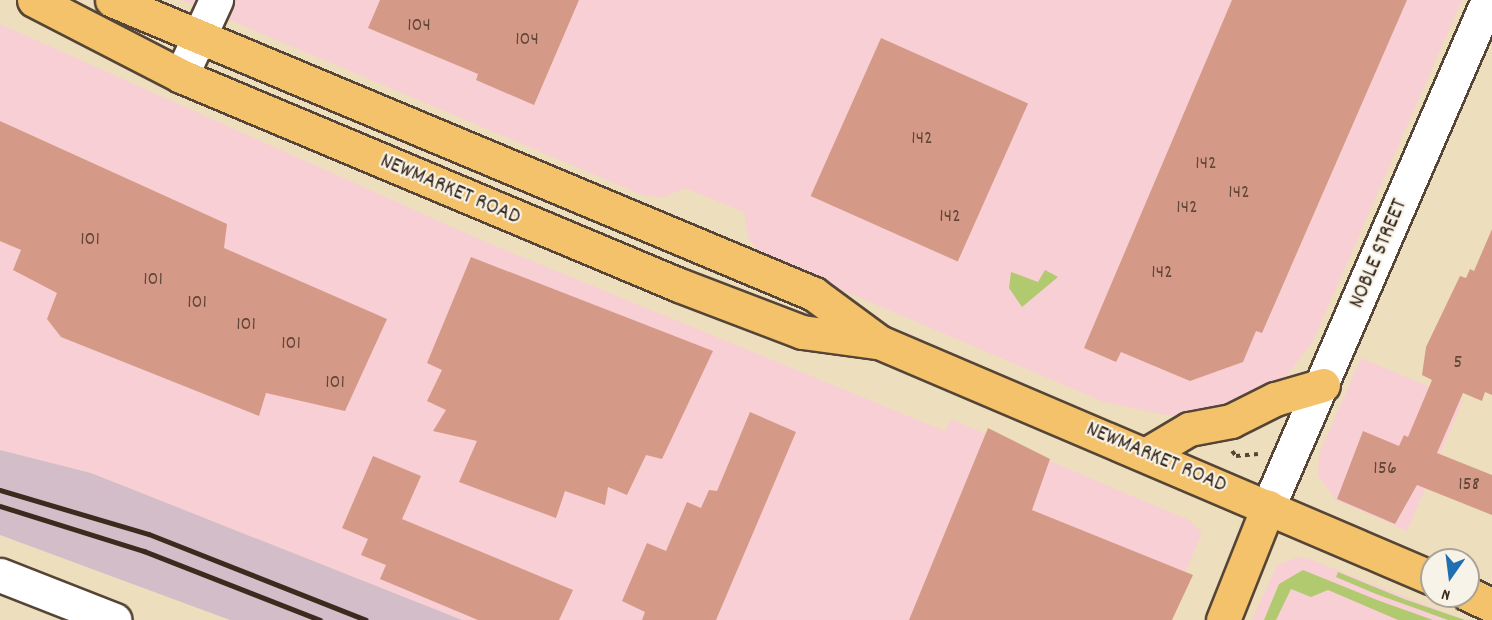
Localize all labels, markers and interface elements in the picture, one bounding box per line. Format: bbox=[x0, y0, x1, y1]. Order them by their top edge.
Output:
house number: 104 bbox=[407, 14, 431, 38]
house number: 104 bbox=[515, 28, 539, 52]
house number: 142 bbox=[911, 127, 933, 151]
street label: NEWMARKET ROAD bbox=[376, 149, 524, 231]
house number: 142 bbox=[1195, 152, 1217, 176]
house number: 142 bbox=[1228, 181, 1250, 205]
street label: NOBLE STREET bbox=[1344, 195, 1414, 313]
house number: 142 bbox=[1176, 196, 1198, 220]
house number: 142 bbox=[939, 205, 961, 229]
house number: 101 bbox=[80, 228, 100, 252]
house number: 142 bbox=[1151, 261, 1173, 285]
house number: 101 bbox=[143, 268, 163, 292]
house number: 101 bbox=[187, 291, 207, 315]
house number: 101 bbox=[236, 313, 256, 337]
house number: 101 bbox=[281, 332, 301, 356]
house number: 5 bbox=[1453, 351, 1463, 375]
house number: 101 bbox=[325, 371, 345, 395]
street label: NEWMARKET ROAD bbox=[1082, 417, 1230, 499]
house number: 156 bbox=[1373, 457, 1397, 481]
house number: 158 bbox=[1458, 473, 1480, 497]
north arrow bbox=[1420, 548, 1480, 608]
text: N bbox=[1439, 582, 1453, 606]

